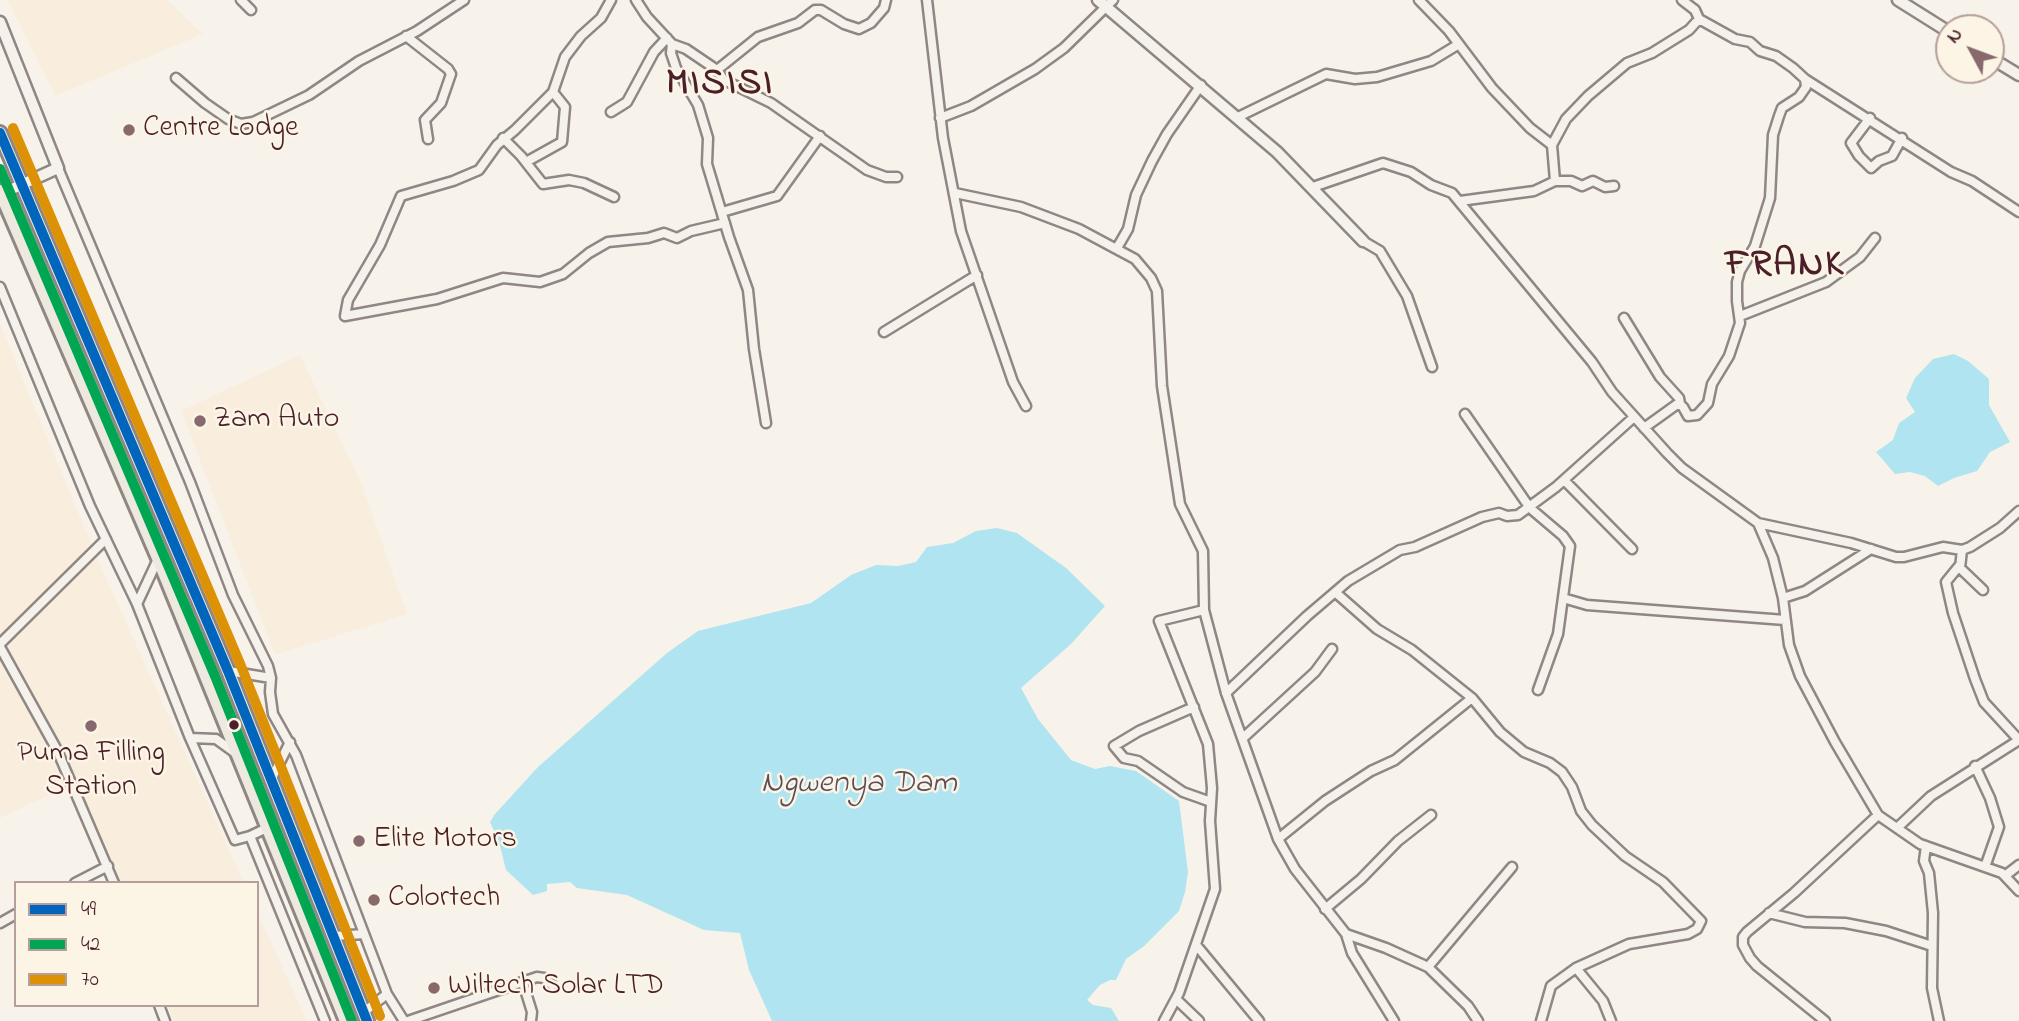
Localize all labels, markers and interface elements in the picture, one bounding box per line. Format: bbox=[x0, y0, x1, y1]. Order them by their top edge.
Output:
north arrow bbox=[1935, 14, 2005, 84]
text: N bbox=[1941, 23, 1970, 50]
district label: MISISI bbox=[667, 65, 773, 109]
place label: Centre Lodge bbox=[143, 112, 299, 148]
marker: Centre Lodge bbox=[121, 122, 137, 138]
district label: FRANK bbox=[1726, 246, 1844, 290]
place label: Zam Auto bbox=[214, 403, 339, 439]
marker: Zam Auto bbox=[192, 413, 208, 429]
marker: Puma Filling Station bbox=[83, 718, 99, 734]
unlabelled marker bbox=[227, 718, 241, 732]
place label: Puma Filling Station bbox=[17, 737, 165, 808]
water label: Ngwenya Dam bbox=[761, 767, 957, 805]
place label: Elite Motors bbox=[373, 823, 517, 859]
marker: Elite Motors bbox=[351, 833, 367, 849]
legend bbox=[14, 881, 259, 1007]
place label: Colortech bbox=[388, 882, 500, 918]
marker: Colortech bbox=[366, 892, 382, 908]
text: 49 bbox=[81, 895, 96, 925]
text: 42 bbox=[81, 930, 100, 960]
text: 70 bbox=[81, 965, 99, 995]
place label: Wiltech Solar LTD bbox=[448, 970, 664, 1006]
marker: Wiltech Solar LTD bbox=[426, 980, 442, 996]

